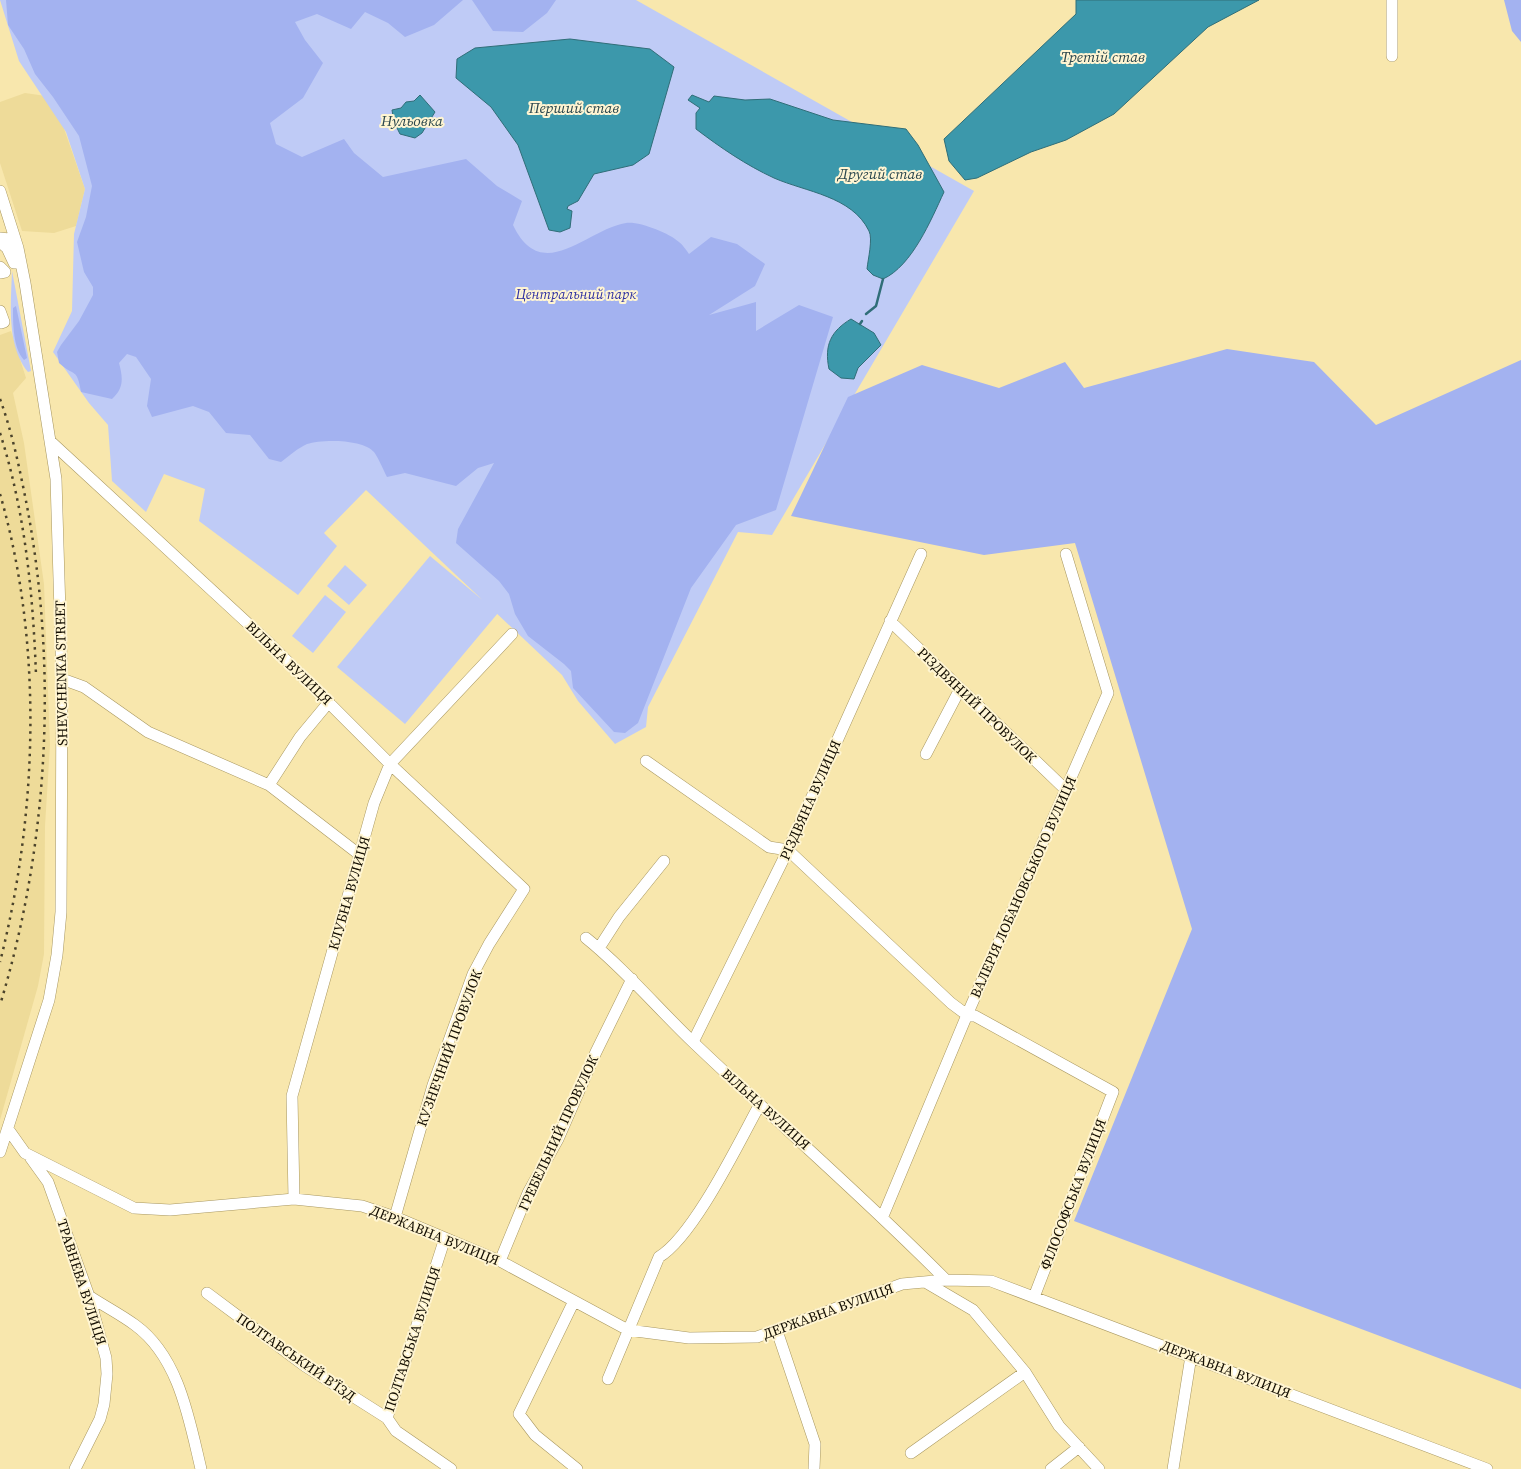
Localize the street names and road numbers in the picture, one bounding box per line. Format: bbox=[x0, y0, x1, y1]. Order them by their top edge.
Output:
street label: SHEVCHENKA STREET bbox=[50, 600, 72, 746]
street label: ВІЛЬНА ВУЛИЦЯ bbox=[241, 617, 337, 709]
street label: РІЗДВЯНИЙ ПРОВУЛОК bbox=[913, 643, 1042, 768]
street label: РІЗДВЯНА ВУЛИЦЯ bbox=[775, 737, 845, 863]
street label: ВАЛЕРІЯ ЛОБАНОВСЬКОГО ВУЛИЦЯ bbox=[965, 773, 1081, 1001]
street label: КЛУБНА ВУЛИЦЯ bbox=[323, 834, 375, 952]
street label: КУЗНЕЧНИЙ ПРОВУЛОК bbox=[411, 966, 487, 1129]
street label: ГРЕБЕЛЬНИЙ ПРОВУЛОК bbox=[513, 1051, 603, 1214]
street label: ВІЛЬНА ВУЛИЦЯ bbox=[717, 1064, 815, 1154]
street label: ФІЛОСОФСЬКА ВУЛИЦЯ bbox=[1035, 1116, 1111, 1272]
street label: ДЕРЖАВНА ВУЛИЦЯ bbox=[367, 1200, 503, 1270]
street label: ТРАВНЕВА ВУЛИЦЯ bbox=[52, 1216, 112, 1348]
street label: ПОЛТАВСЬКА ВУЛИЦЯ bbox=[379, 1264, 445, 1414]
street label: ДЕРЖАВНА ВУЛИЦЯ bbox=[760, 1278, 896, 1344]
street label: ПОЛТАВСЬКИЙ В’ЇЗД bbox=[232, 1308, 360, 1406]
street label: ДЕРЖАВНА ВУЛИЦЯ bbox=[1158, 1335, 1294, 1403]

